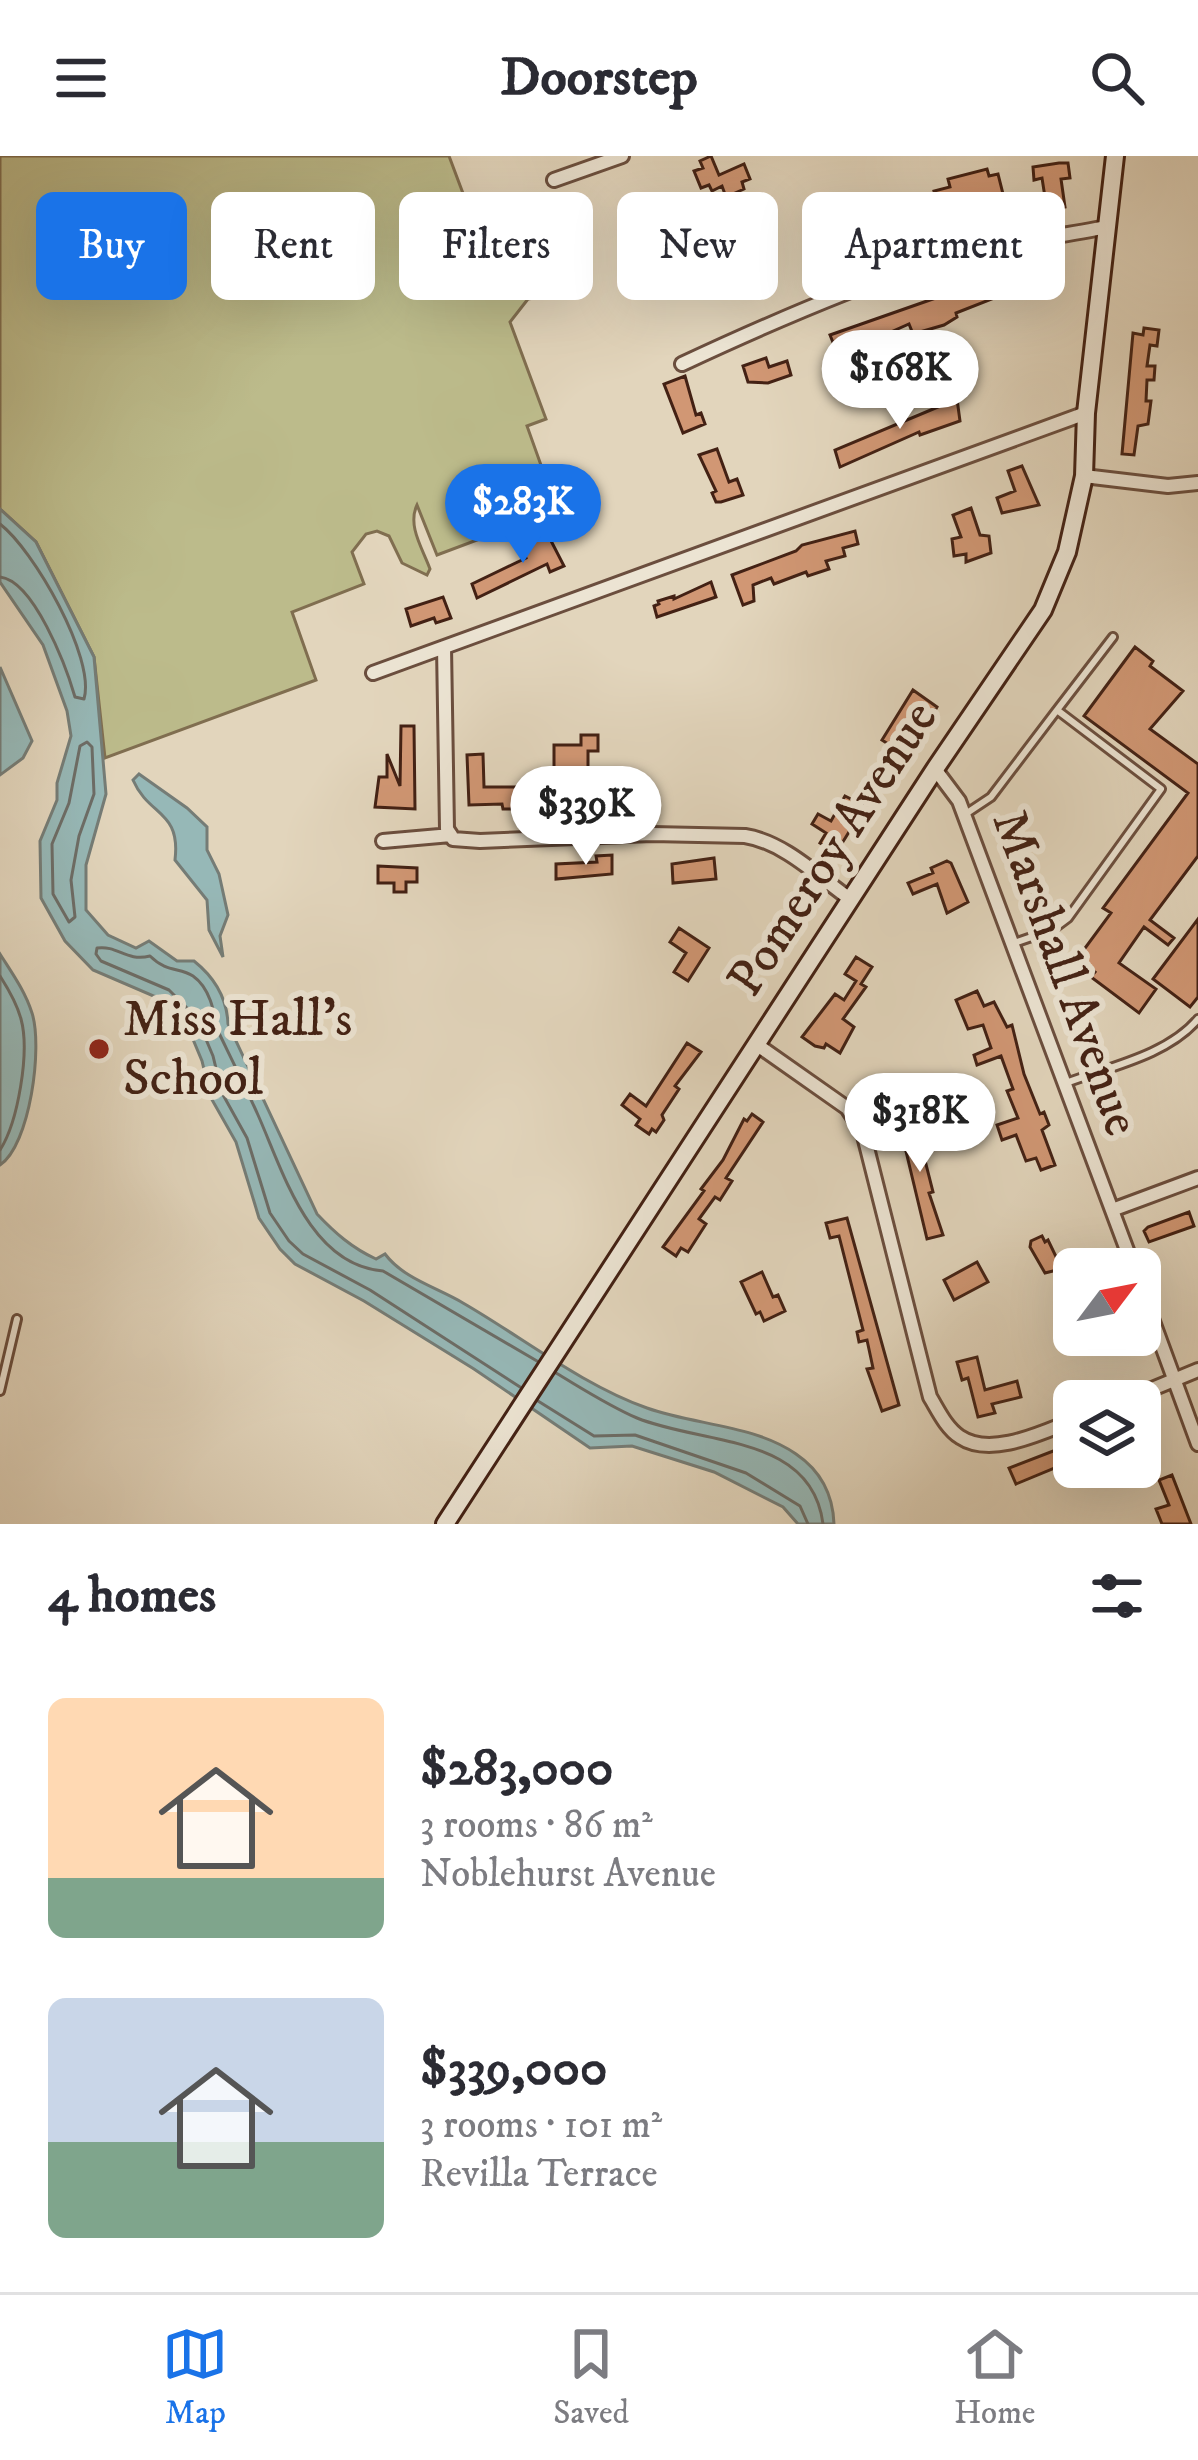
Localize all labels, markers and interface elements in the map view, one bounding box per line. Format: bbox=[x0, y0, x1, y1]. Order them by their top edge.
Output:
icon: menu bbox=[48, 45, 114, 111]
text: Doorstep bbox=[500, 45, 698, 112]
icon: search bbox=[1084, 45, 1150, 111]
chip: Buy bbox=[36, 192, 187, 300]
chip: Rent bbox=[211, 192, 375, 300]
chip: Filters bbox=[399, 192, 593, 300]
chip: New bbox=[617, 192, 778, 300]
chip: Apartment bbox=[802, 192, 1065, 300]
pin: $168K bbox=[816, 330, 984, 432]
text: $168K bbox=[849, 344, 951, 393]
pin: $283K bbox=[439, 464, 607, 566]
text: $283K bbox=[472, 478, 574, 527]
street label: Pomeroy Avenue bbox=[714, 690, 952, 1008]
pin: $339K bbox=[502, 766, 670, 868]
text: $339K bbox=[537, 780, 635, 829]
street label: Marshall Avenue bbox=[977, 802, 1153, 1144]
place label: Miss Hall's School bbox=[123, 988, 352, 1111]
marker: Miss Hall's School bbox=[86, 1036, 112, 1062]
pin: $318K bbox=[836, 1073, 1004, 1175]
text: $318K bbox=[871, 1087, 969, 1136]
north arrow bbox=[1053, 1248, 1161, 1356]
map controls bbox=[1053, 1248, 1161, 1488]
button: layers bbox=[1053, 1380, 1161, 1488]
icon: filters bbox=[1084, 1563, 1150, 1629]
text: 4 homes bbox=[48, 1564, 216, 1628]
text: $283,000 bbox=[420, 1737, 614, 1801]
icon: home bbox=[144, 1746, 288, 1890]
text: 3 rooms · 86 m² bbox=[420, 1801, 653, 1850]
text: Noblehurst Avenue bbox=[420, 1850, 716, 1899]
text: $339,000 bbox=[420, 2037, 607, 2101]
icon: home bbox=[144, 2046, 288, 2190]
text: 3 rooms · 101 m² bbox=[420, 2101, 662, 2150]
text: Revilla Terrace bbox=[420, 2150, 658, 2199]
tab: Map bbox=[162, 2321, 228, 2434]
tab: Saved bbox=[553, 2321, 629, 2434]
tab: Home bbox=[954, 2321, 1036, 2434]

